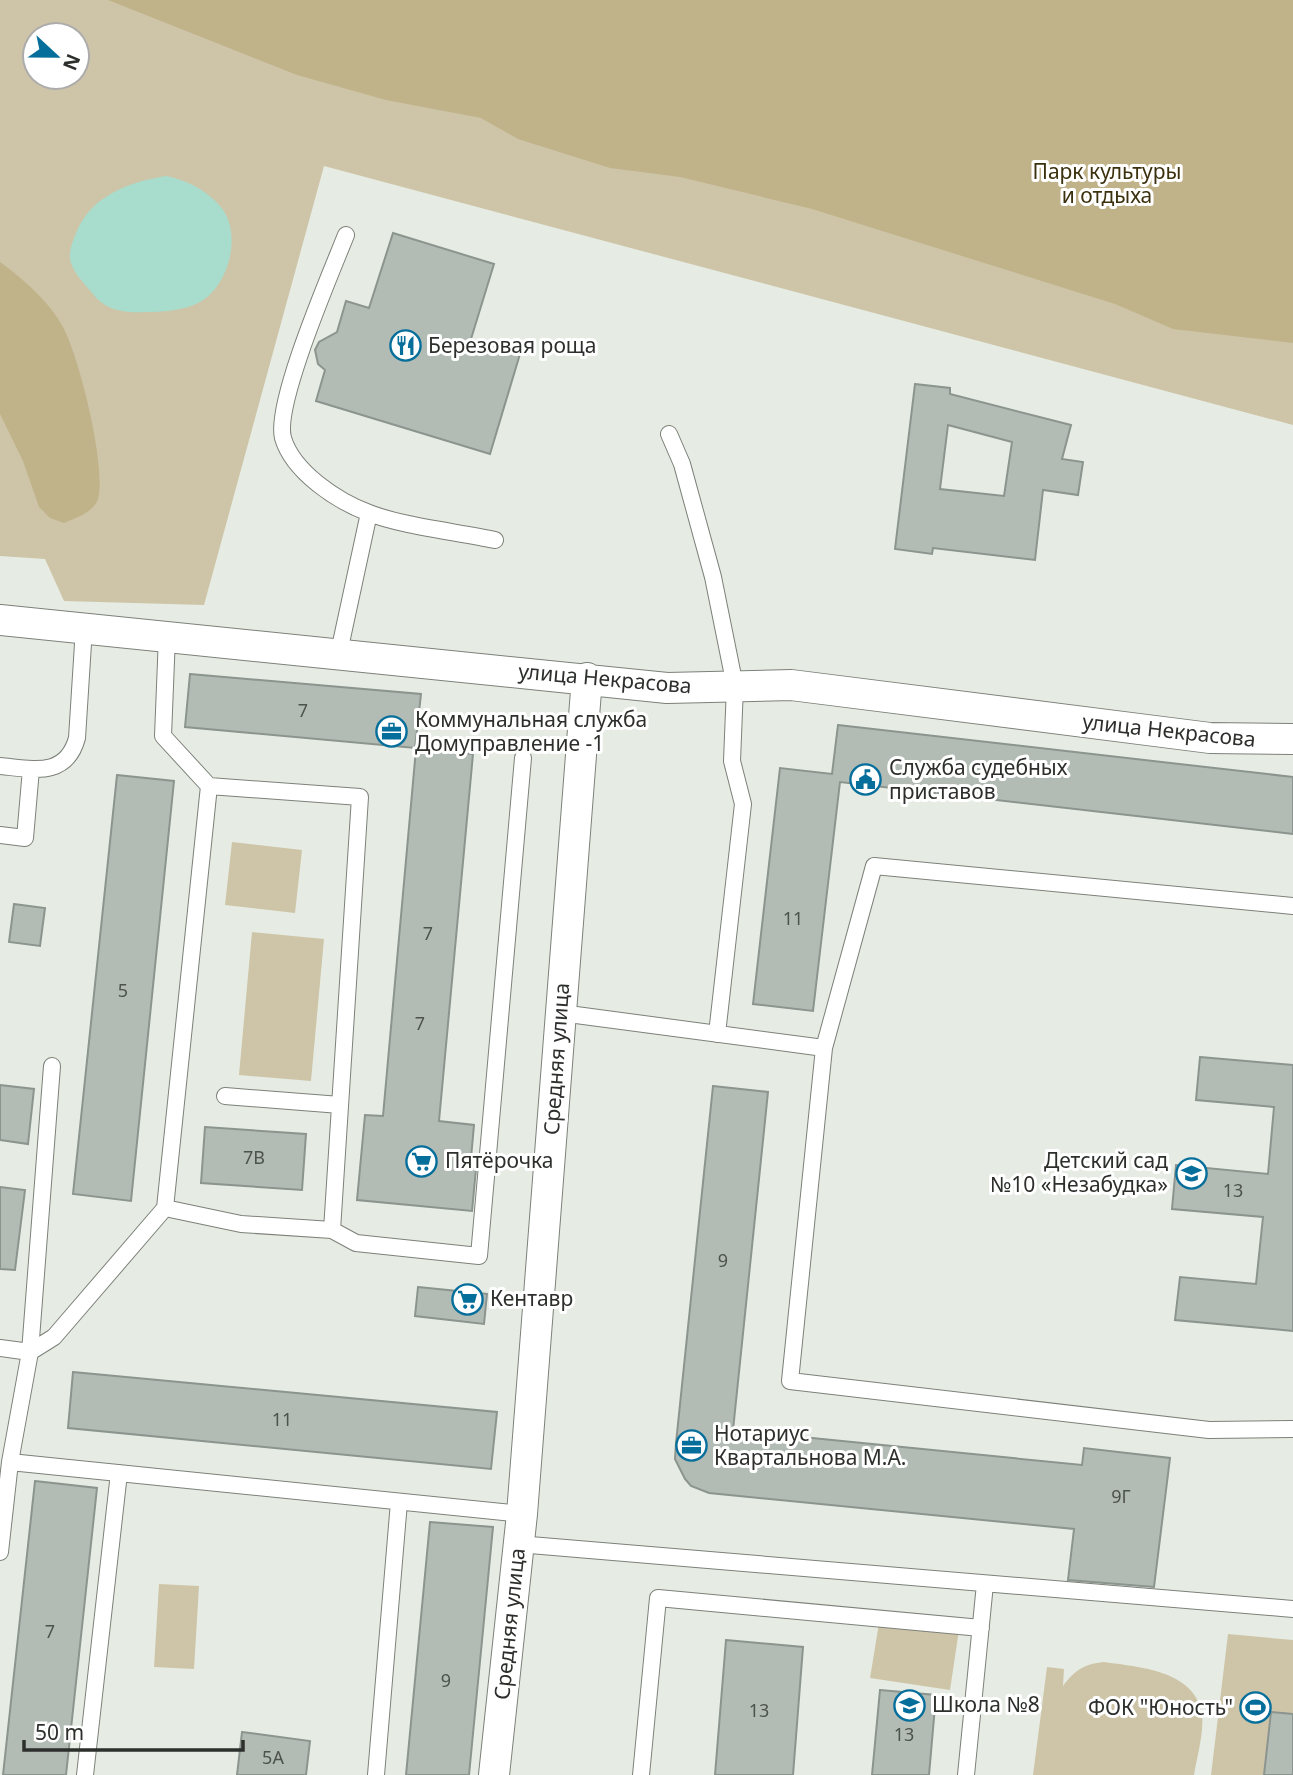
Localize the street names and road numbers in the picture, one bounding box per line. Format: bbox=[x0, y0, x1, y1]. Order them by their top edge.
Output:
street label: улица Некрасова bbox=[517, 656, 693, 700]
street label: улица Некрасова bbox=[1081, 707, 1257, 753]
street label: Средняя улица bbox=[537, 982, 575, 1136]
street label: Средняя улица bbox=[487, 1547, 531, 1701]

